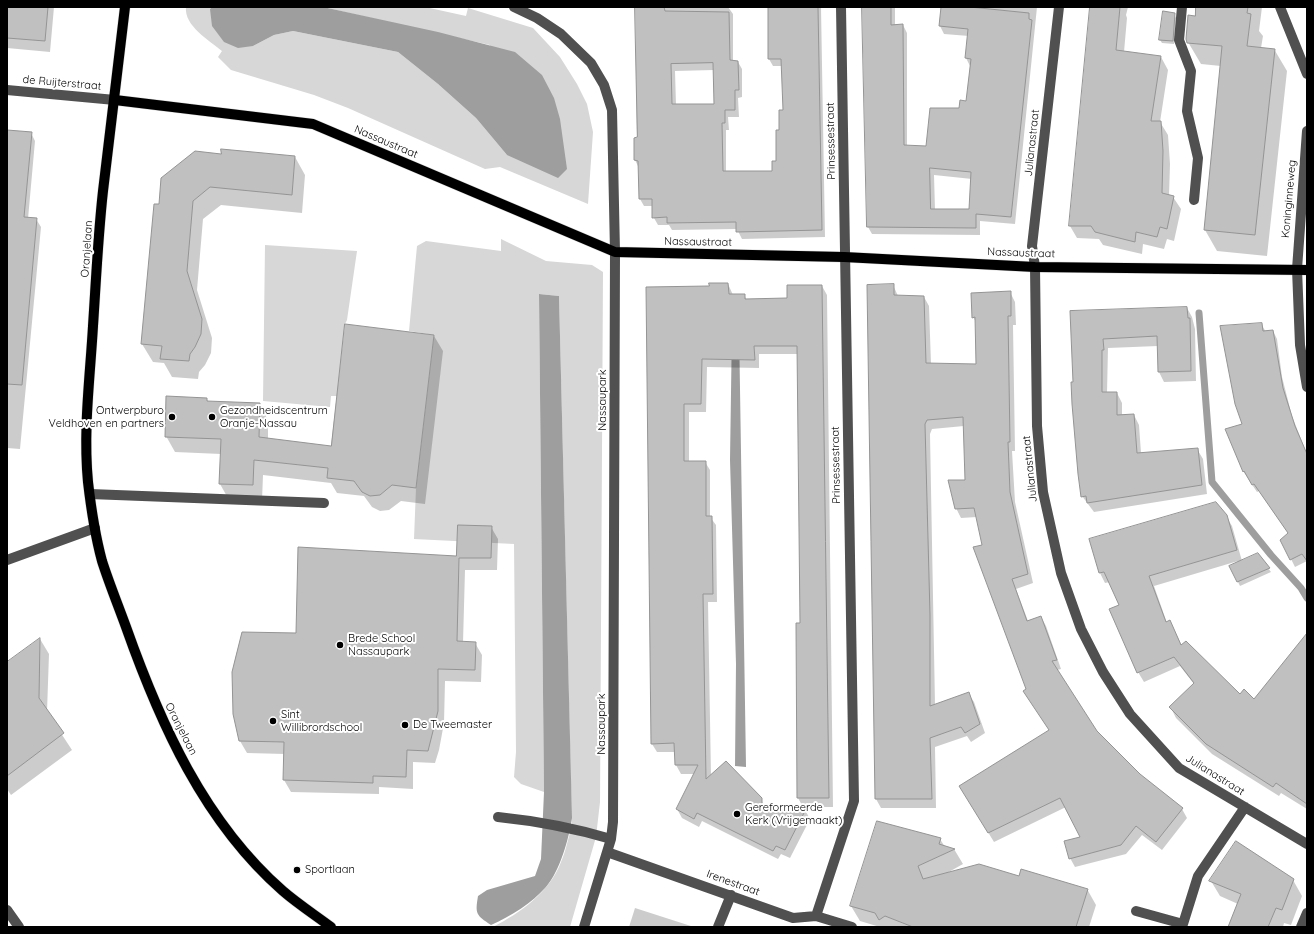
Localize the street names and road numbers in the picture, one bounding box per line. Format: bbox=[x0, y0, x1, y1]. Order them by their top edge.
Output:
street label: de Ruijterstraat bbox=[22, 73, 102, 93]
street label: Prinsessestraat bbox=[824, 102, 838, 180]
street label: Julianastraat bbox=[1022, 109, 1042, 177]
street label: Nassaustraat bbox=[352, 123, 420, 161]
street label: Koninginneweg bbox=[1279, 159, 1299, 239]
street label: Oranjelaan bbox=[78, 220, 96, 278]
street label: Nassaustraat bbox=[664, 235, 732, 249]
street label: Nassaustraat bbox=[987, 245, 1055, 261]
street label: Nassaupark bbox=[596, 369, 610, 431]
street label: Prinsessestraat bbox=[829, 426, 843, 504]
street label: Julianastraat bbox=[1020, 435, 1040, 503]
street label: Nassaupark bbox=[595, 693, 609, 755]
street label: Oranjelaan bbox=[162, 701, 200, 757]
street label: Julianastraat bbox=[1183, 752, 1247, 798]
street label: Irenestraat bbox=[705, 867, 761, 899]

